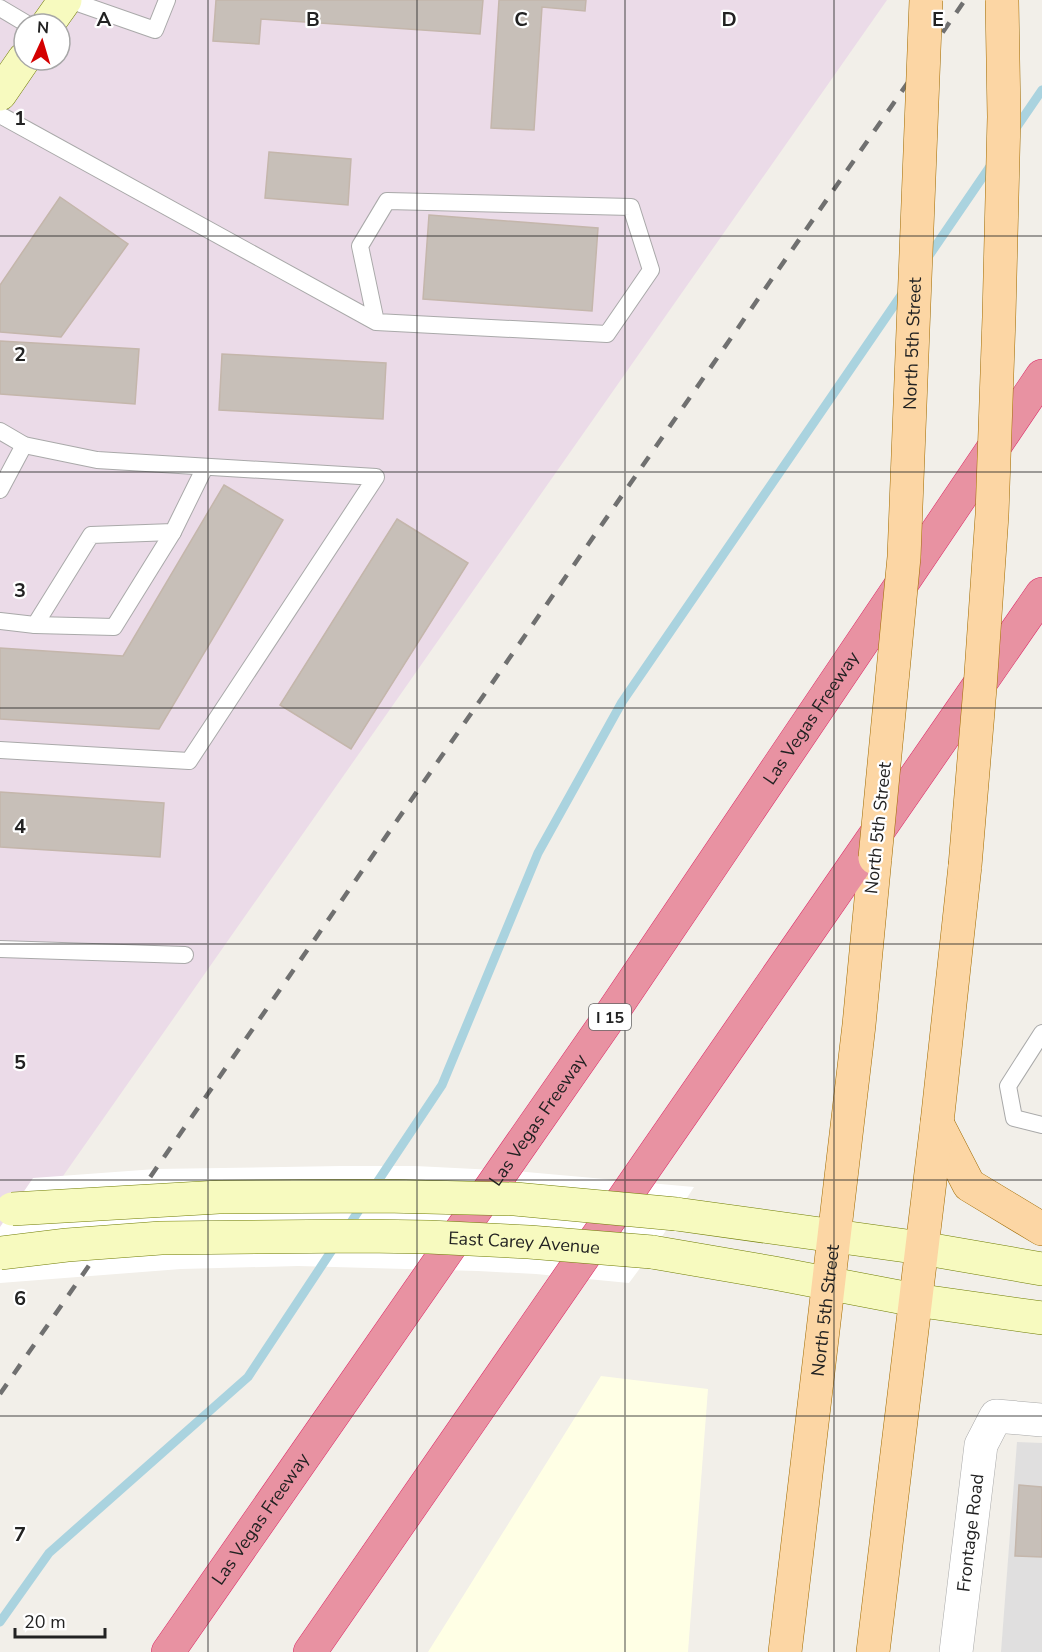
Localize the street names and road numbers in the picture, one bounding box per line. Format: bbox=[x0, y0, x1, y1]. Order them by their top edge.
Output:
street label: North 5th Street bbox=[898, 276, 927, 410]
street label: Las Vegas Freeway bbox=[758, 646, 865, 789]
street label: North 5th Street bbox=[859, 760, 897, 895]
road number: I 15 bbox=[589, 1004, 631, 1030]
street label: Las Vegas Freeway bbox=[484, 1049, 593, 1191]
street label: East Carey Avenue bbox=[448, 1226, 601, 1260]
street label: North 5th Street bbox=[806, 1242, 845, 1378]
street label: Las Vegas Freeway bbox=[206, 1448, 315, 1590]
street label: Frontage Road bbox=[951, 1472, 989, 1593]

